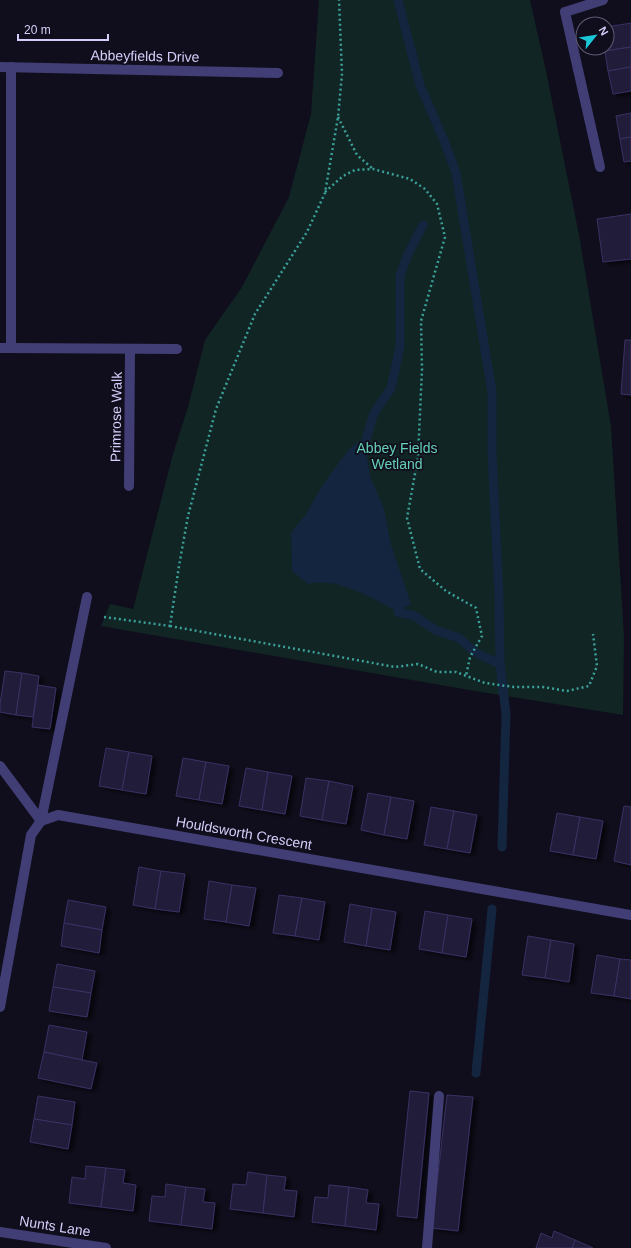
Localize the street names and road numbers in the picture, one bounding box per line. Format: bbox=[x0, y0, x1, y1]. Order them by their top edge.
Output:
street label: Abbeyfields Drive bbox=[90, 47, 200, 65]
street label: Primrose Walk bbox=[107, 371, 125, 462]
street label: Houldsworth Crescent bbox=[175, 813, 313, 853]
street label: Nunts Lane bbox=[18, 1212, 92, 1240]

